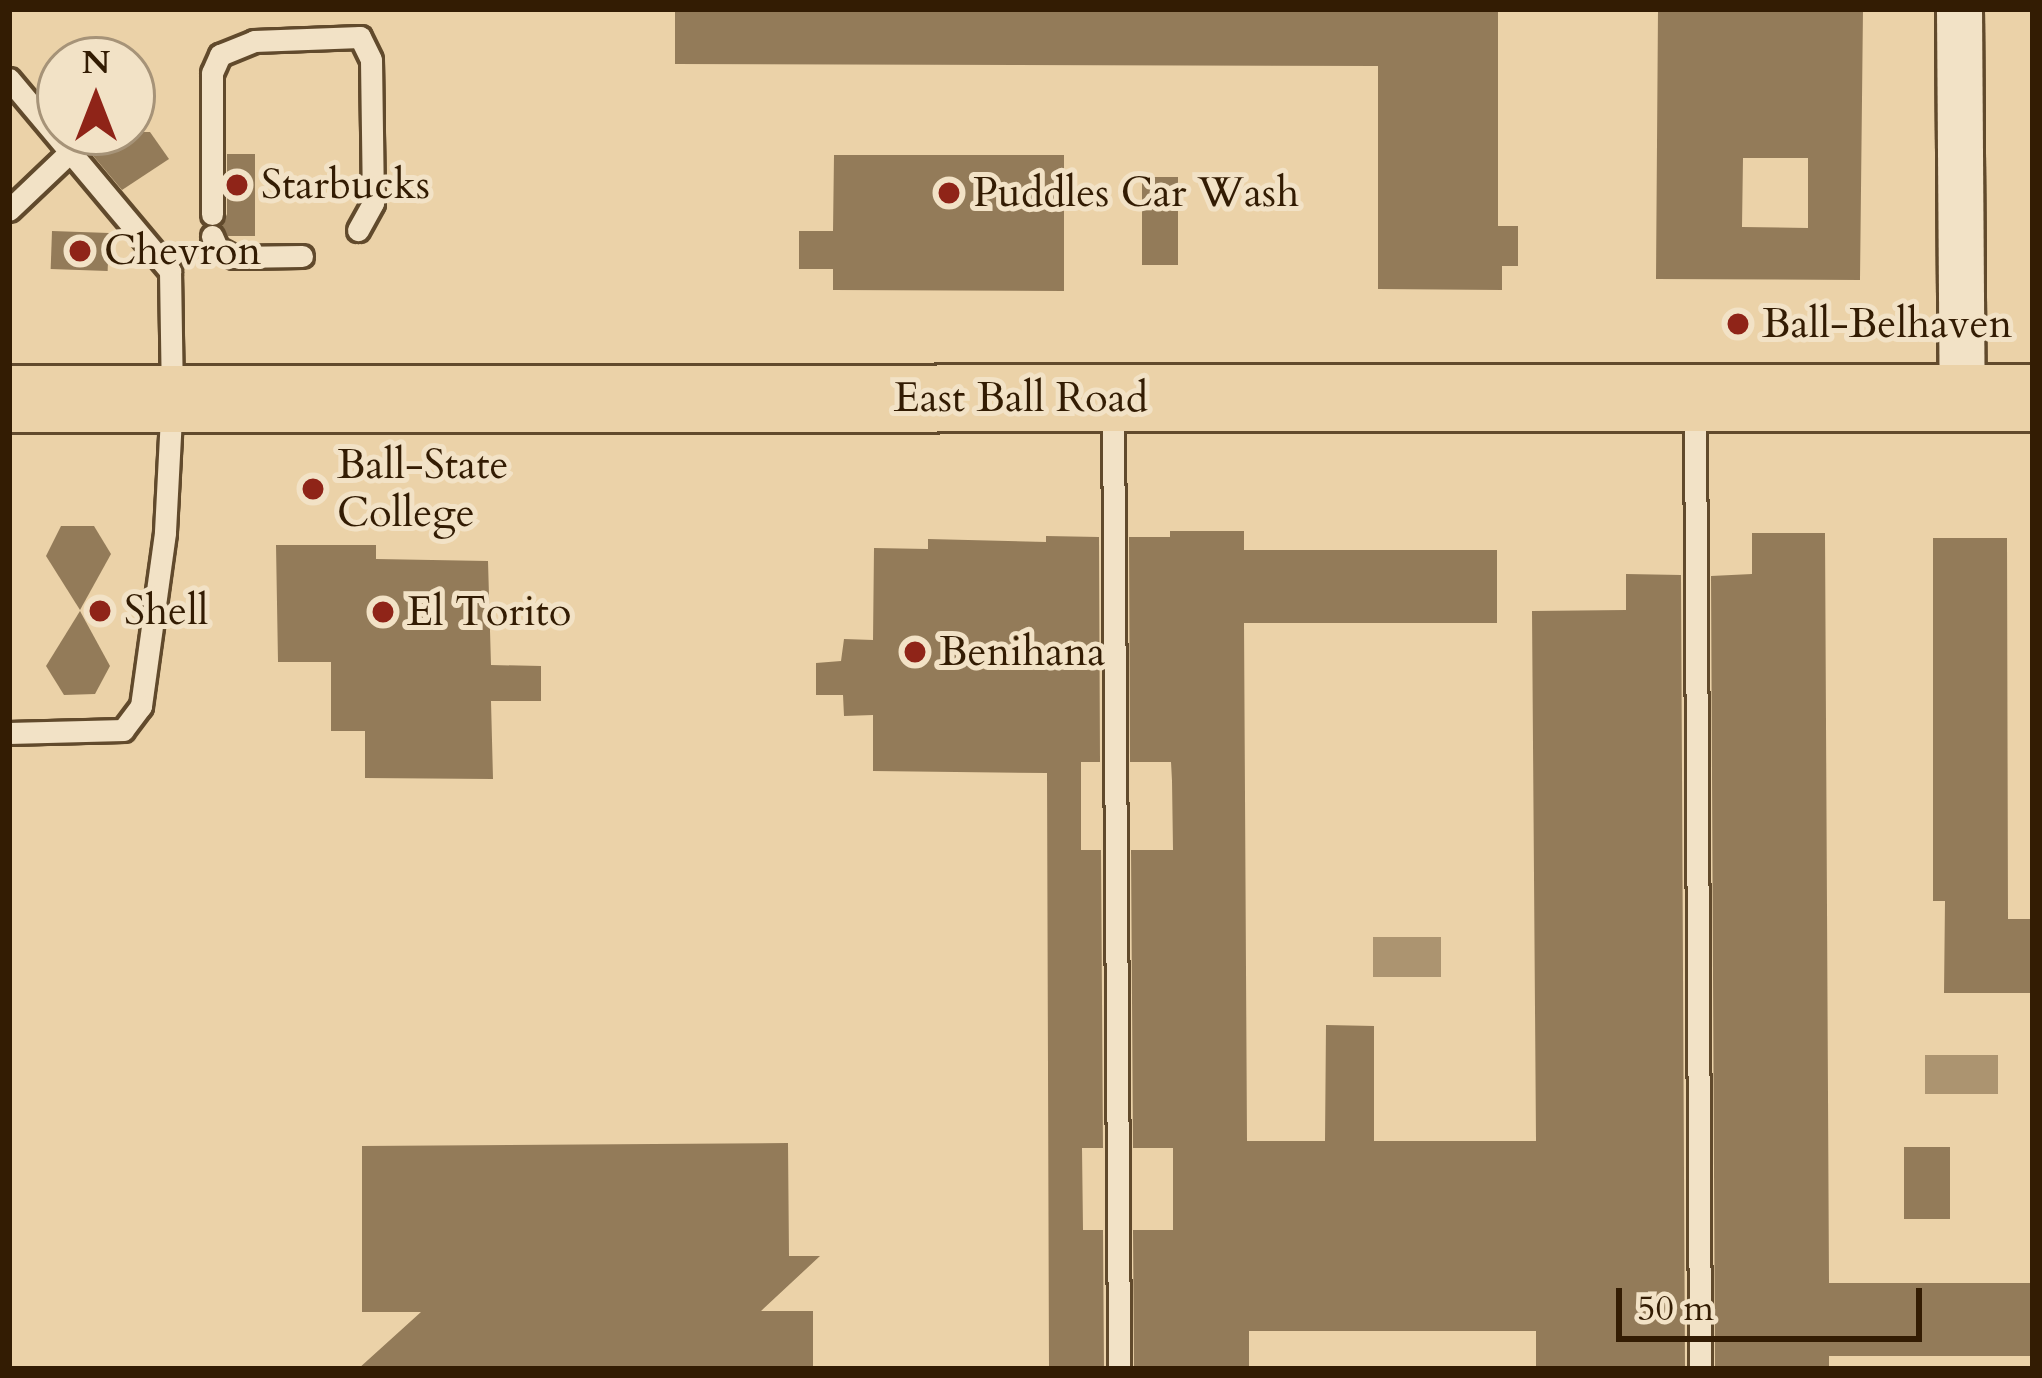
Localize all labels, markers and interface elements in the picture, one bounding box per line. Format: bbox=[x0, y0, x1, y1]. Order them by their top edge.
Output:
north arrow bbox=[36, 36, 156, 156]
text: N bbox=[82, 40, 110, 85]
place label: Starbucks bbox=[261, 160, 430, 210]
place label: Puddles Car Wash bbox=[973, 168, 1299, 218]
marker: Starbucks bbox=[224, 172, 250, 198]
marker: Puddles Car Wash bbox=[936, 180, 962, 206]
place label: Chevron bbox=[104, 226, 261, 276]
marker: Chevron bbox=[67, 238, 93, 264]
place label: Ball-Belhaven bbox=[1762, 299, 2012, 349]
marker: Ball-Belhaven bbox=[1725, 311, 1751, 337]
street label: East Ball Road bbox=[894, 373, 1148, 423]
place label: Ball-State College bbox=[337, 440, 509, 538]
marker: Ball-State College bbox=[300, 476, 326, 502]
place label: Shell bbox=[124, 586, 209, 636]
place label: El Torito bbox=[407, 587, 571, 637]
marker: Shell bbox=[87, 598, 113, 624]
marker: El Torito bbox=[370, 599, 396, 625]
place label: Benihana bbox=[939, 627, 1106, 677]
marker: Benihana bbox=[902, 639, 928, 665]
scale bar bbox=[1622, 1264, 1928, 1338]
text: 50 m bbox=[1637, 1284, 1714, 1333]

